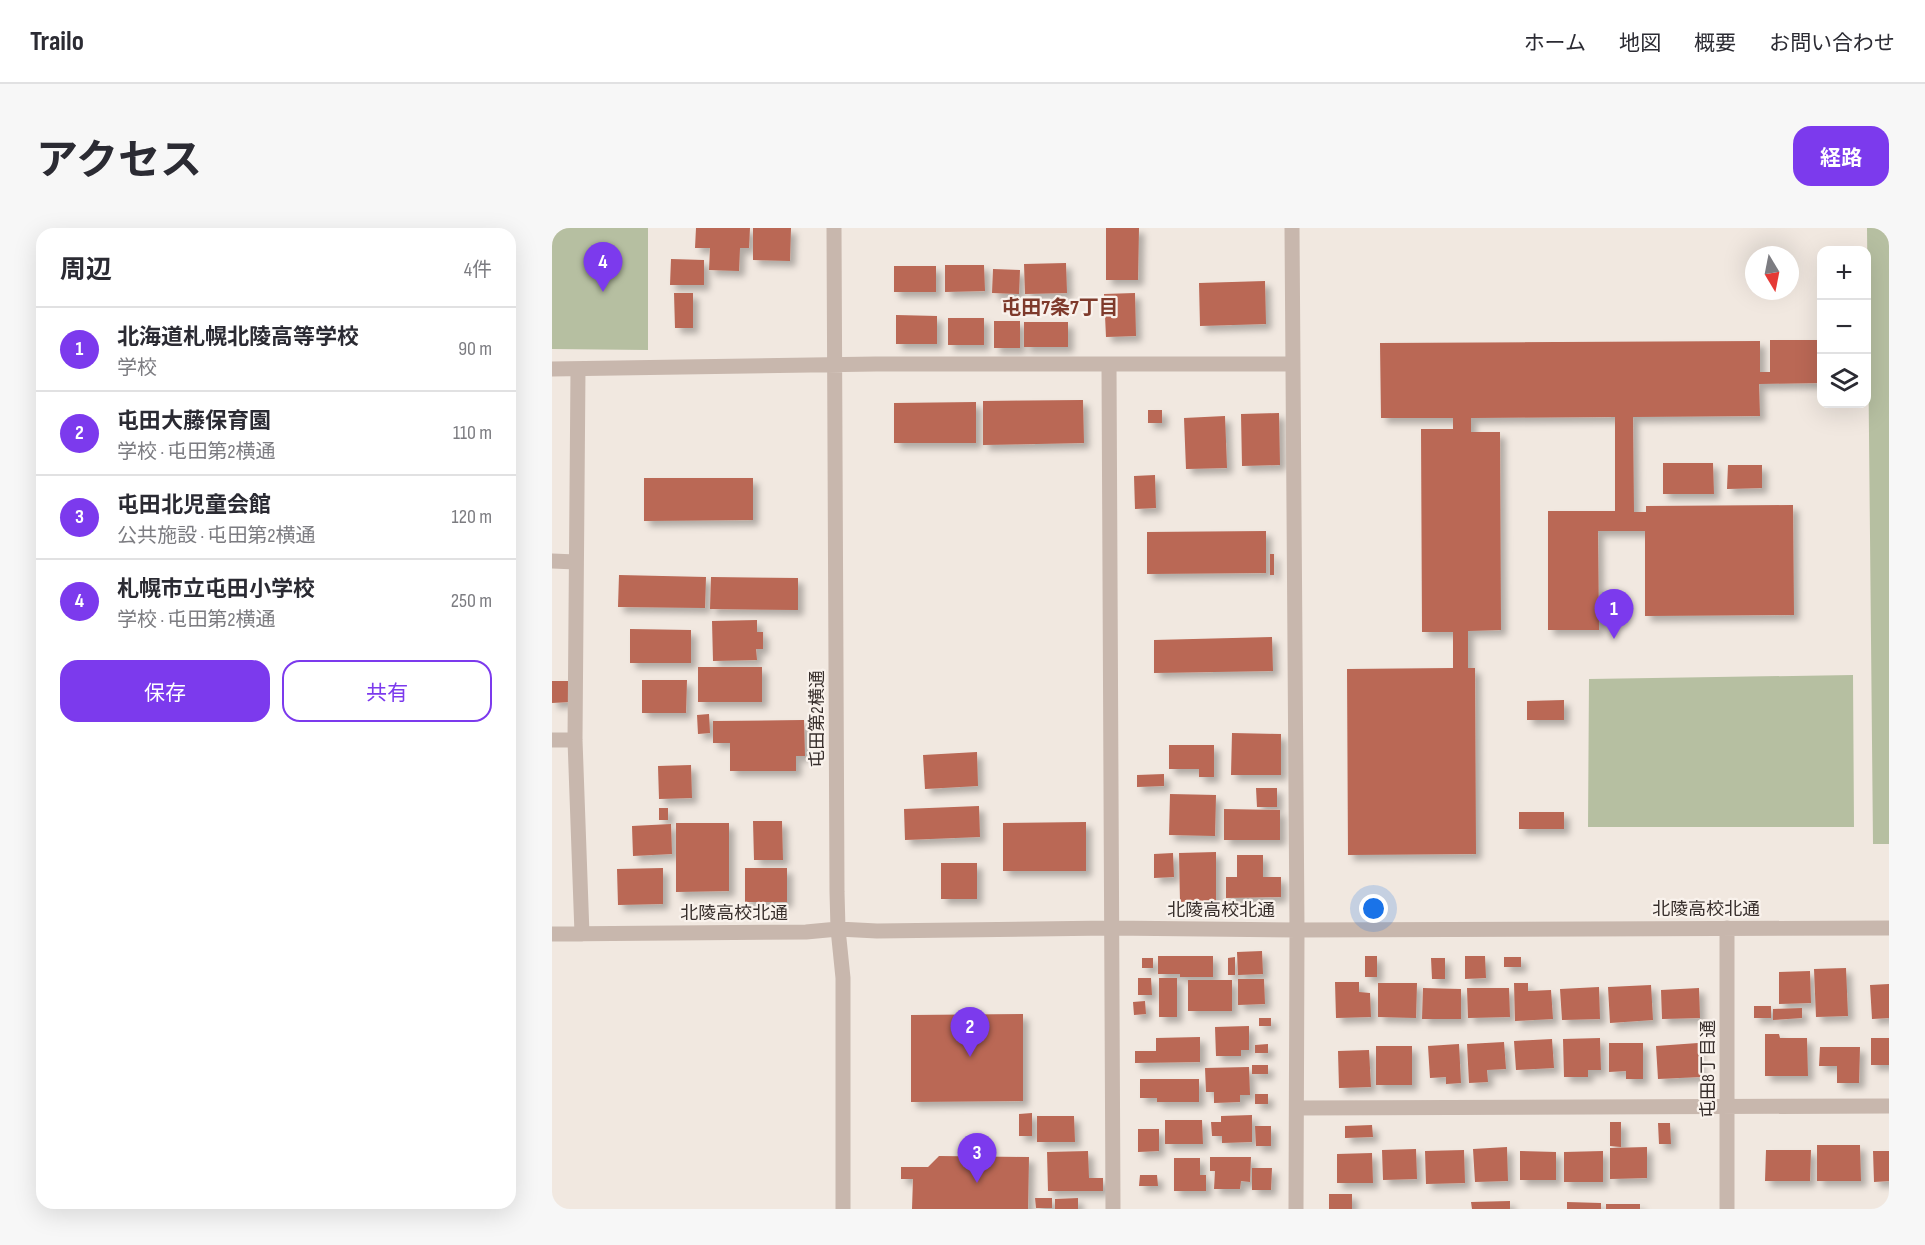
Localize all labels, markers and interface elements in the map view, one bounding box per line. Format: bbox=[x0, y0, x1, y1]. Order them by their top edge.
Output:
text: Trailo bbox=[30, 25, 84, 58]
text: ホーム bbox=[1524, 31, 1586, 56]
text: 地図 bbox=[1619, 31, 1661, 56]
text: 概要 bbox=[1694, 31, 1736, 56]
text: お問い合わせ bbox=[1769, 31, 1895, 56]
button: 経路 bbox=[1793, 126, 1889, 186]
text: アクセス bbox=[36, 136, 202, 187]
pin: 4 bbox=[584, 242, 622, 292]
north arrow bbox=[1745, 246, 1799, 300]
map controls bbox=[1817, 246, 1871, 408]
button: + bbox=[1817, 246, 1871, 300]
text: 周辺 bbox=[60, 255, 112, 286]
text: 4件 bbox=[464, 258, 492, 282]
district label: 屯田7条7丁目 bbox=[1001, 296, 1119, 320]
button: − bbox=[1817, 300, 1871, 354]
text: 北海道札幌北陵高等学校 bbox=[117, 324, 359, 351]
text: 1 bbox=[76, 337, 83, 361]
text: 90 m bbox=[458, 337, 492, 361]
button: layers bbox=[1817, 354, 1871, 408]
text: 学校 bbox=[117, 356, 157, 380]
text: 屯田大藤保育園 bbox=[117, 408, 271, 435]
text: 2 bbox=[75, 421, 84, 445]
text: 110 m bbox=[453, 421, 492, 445]
text: 学校 · 屯田第2横通 bbox=[117, 440, 276, 464]
text: 屯田北児童会館 bbox=[117, 492, 271, 519]
text: 3 bbox=[75, 505, 84, 529]
text: 120 m bbox=[452, 505, 492, 529]
text: 公共施設 · 屯田第2横通 bbox=[117, 524, 316, 548]
text: 札幌市立屯田小学校 bbox=[117, 576, 315, 603]
text: 4 bbox=[75, 589, 84, 613]
text: 250 m bbox=[451, 589, 492, 613]
pin: 1 bbox=[1594, 590, 1634, 639]
text: 学校 · 屯田第2横通 bbox=[117, 608, 276, 632]
button: 保存 bbox=[60, 660, 270, 722]
button: 共有 bbox=[282, 660, 492, 722]
street label: 屯田第2横通 bbox=[807, 670, 828, 768]
your location bbox=[1359, 894, 1388, 923]
street label: 北陵高校北通 bbox=[1652, 899, 1760, 920]
street label: 北陵高校北通 bbox=[1167, 900, 1275, 921]
street label: 北陵高校北通 bbox=[680, 903, 788, 924]
pin: 2 bbox=[950, 1008, 990, 1057]
street label: 屯田8丁目通 bbox=[1698, 1020, 1719, 1118]
pin: 3 bbox=[958, 1134, 996, 1183]

